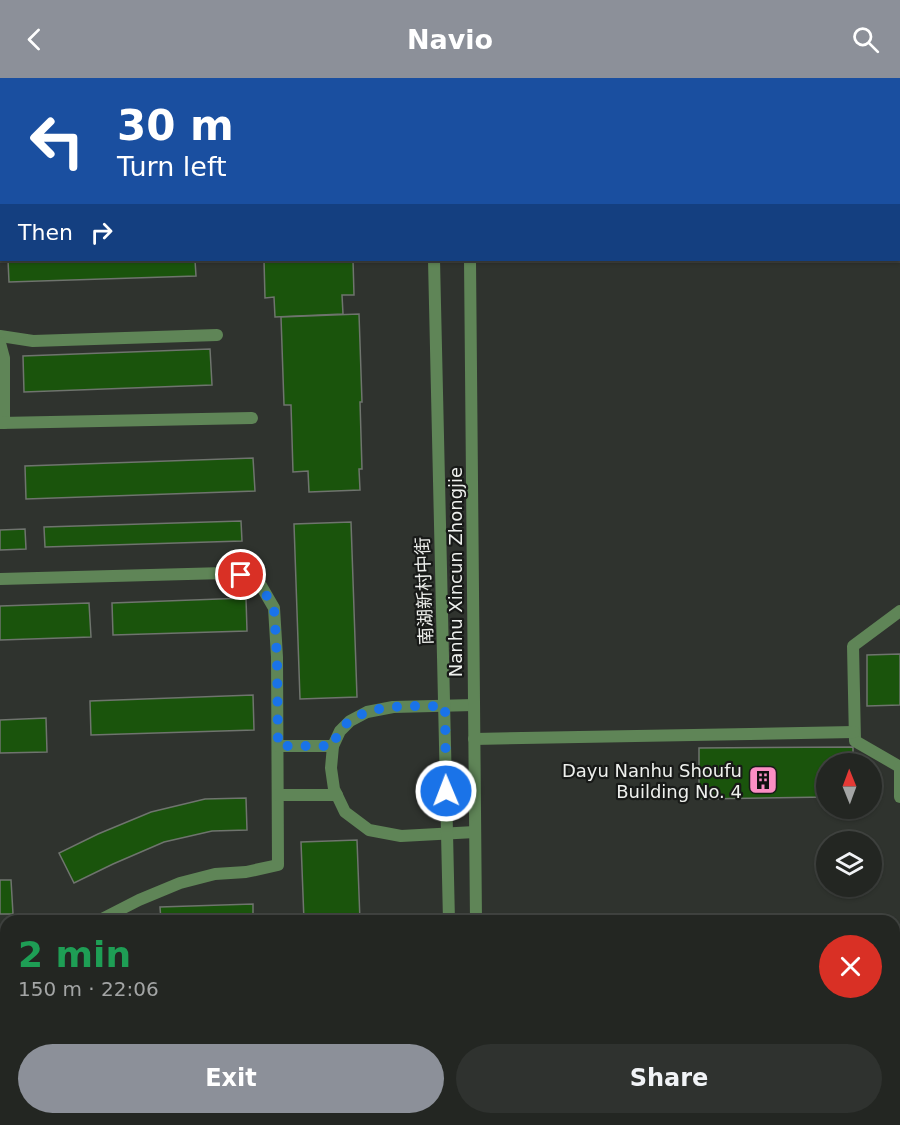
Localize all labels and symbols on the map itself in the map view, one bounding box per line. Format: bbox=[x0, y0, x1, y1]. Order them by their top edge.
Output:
street label: Nanhu Xincun Zhongjie bbox=[445, 467, 466, 677]
street label: 南湖新村中街 bbox=[412, 537, 436, 645]
pin bbox=[215, 549, 266, 600]
north arrow bbox=[816, 753, 882, 819]
position arrow bbox=[414, 759, 478, 823]
place label: Dayu Nanhu Shoufu Building No. 4 bbox=[562, 760, 742, 802]
building icon: Dayu Nanhu Shoufu Building No. 4 bbox=[747, 764, 779, 796]

